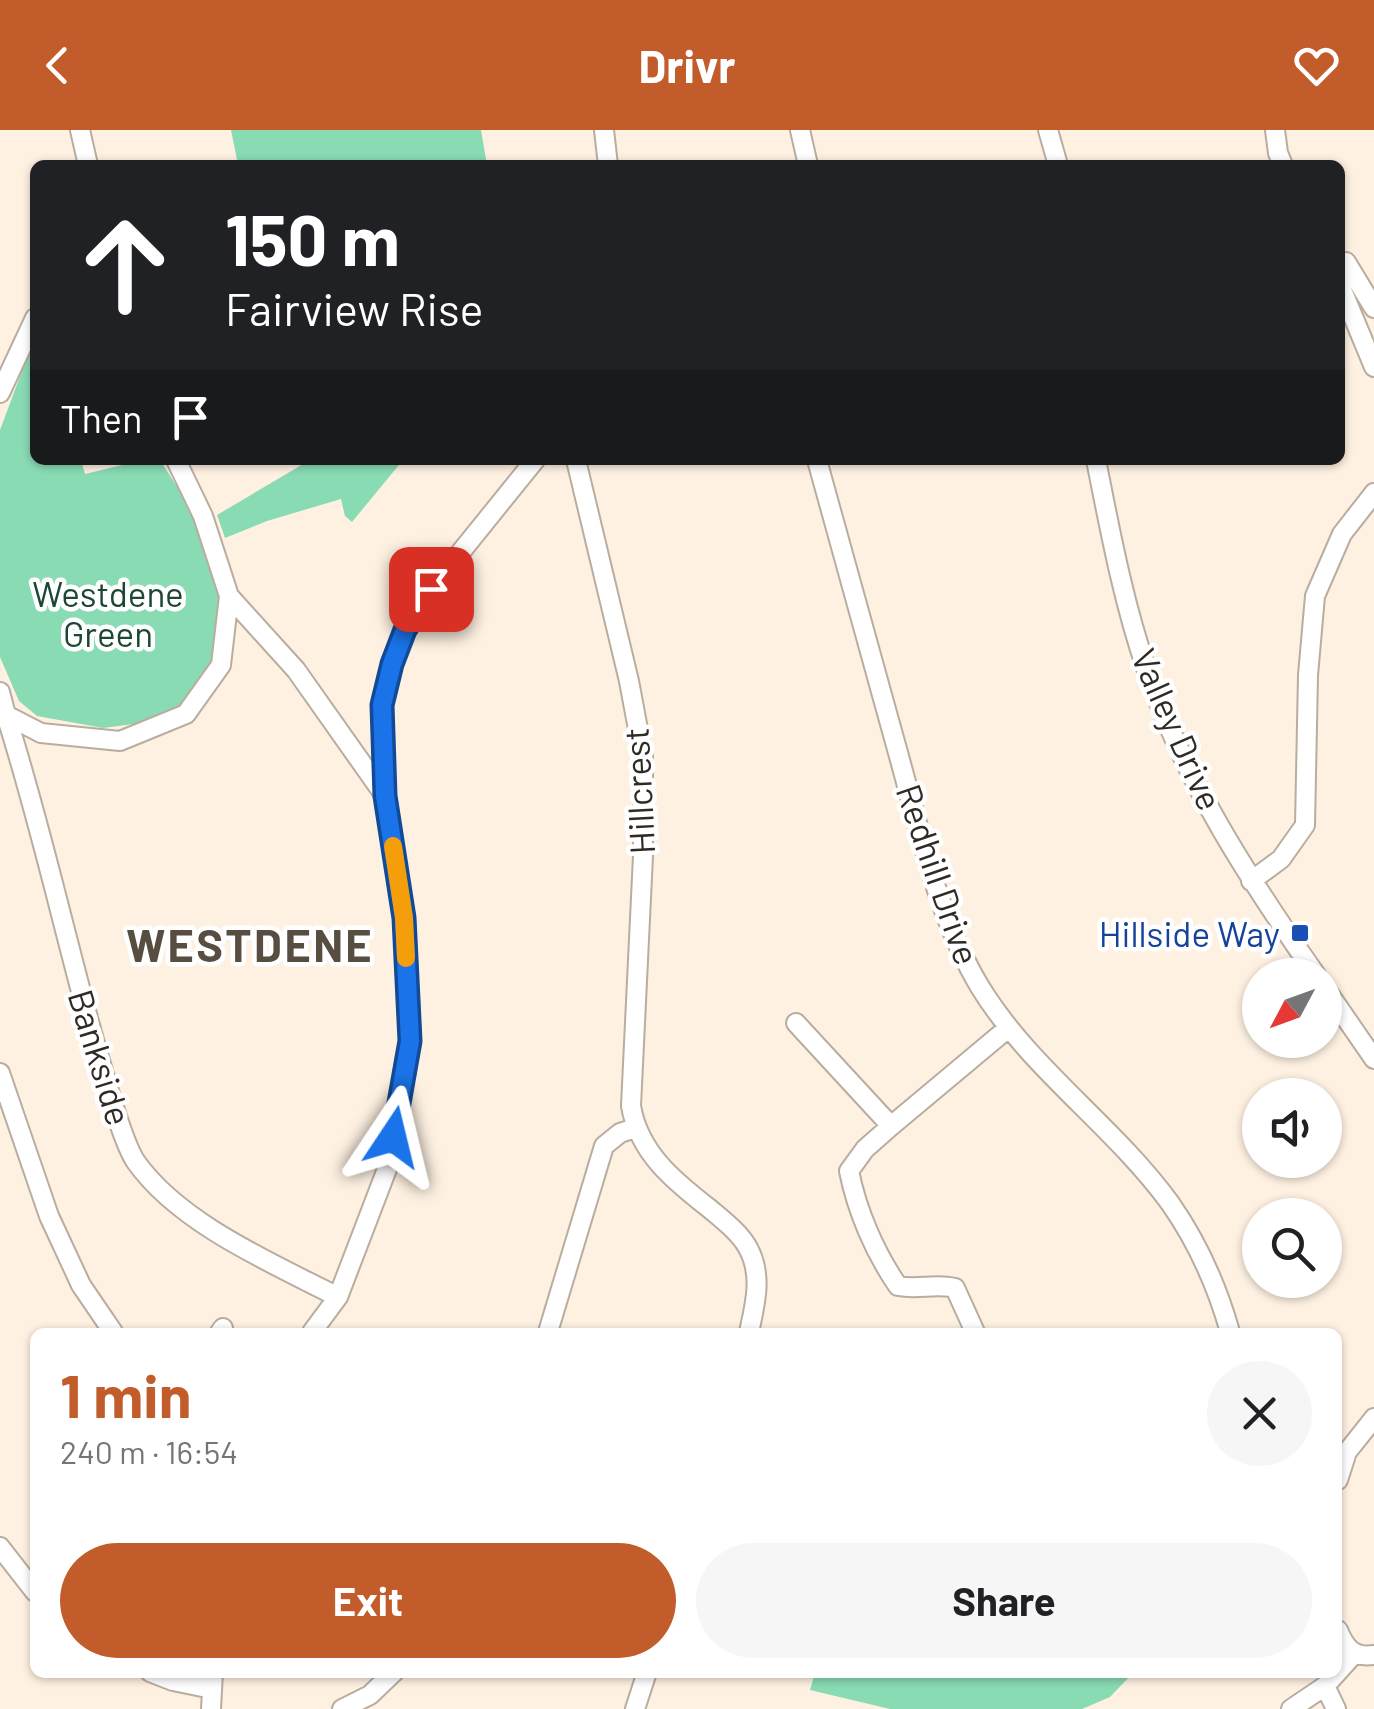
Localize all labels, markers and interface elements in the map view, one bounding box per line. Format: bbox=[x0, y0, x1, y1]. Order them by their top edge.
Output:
icon: back bbox=[30, 38, 85, 93]
text: Drivr bbox=[638, 38, 736, 92]
icon: heart bbox=[1289, 38, 1344, 93]
text: 150 m bbox=[225, 196, 400, 280]
icon: ahead bbox=[60, 200, 190, 330]
text: Fairview Rise bbox=[225, 281, 484, 335]
icon: arrive bbox=[163, 390, 218, 445]
text: Then bbox=[60, 395, 143, 441]
pin bbox=[389, 547, 474, 632]
icon: arrive bbox=[404, 562, 459, 617]
park label: Westdene Green bbox=[32, 572, 184, 654]
street label: Valley Drive bbox=[1124, 642, 1232, 816]
street label: Hillcrest bbox=[614, 727, 662, 855]
street label: Redhill Drive bbox=[889, 778, 989, 970]
place label: Hillside Way bbox=[1099, 912, 1280, 954]
district label: WESTDENE bbox=[126, 917, 374, 971]
marker: Hillside Way bbox=[1289, 922, 1311, 944]
north arrow bbox=[1242, 958, 1342, 1058]
map controls bbox=[1242, 958, 1342, 1298]
street label: Bankside bbox=[61, 984, 141, 1130]
button: sound bbox=[1242, 1078, 1342, 1178]
position arrow bbox=[341, 1085, 445, 1189]
button: search bbox=[1242, 1198, 1342, 1298]
text: 1 min bbox=[60, 1358, 191, 1430]
button: close bbox=[1207, 1361, 1312, 1466]
text: 240 m · 16:54 bbox=[60, 1432, 238, 1470]
button: Exit bbox=[60, 1543, 676, 1658]
button: Share bbox=[696, 1543, 1312, 1658]

